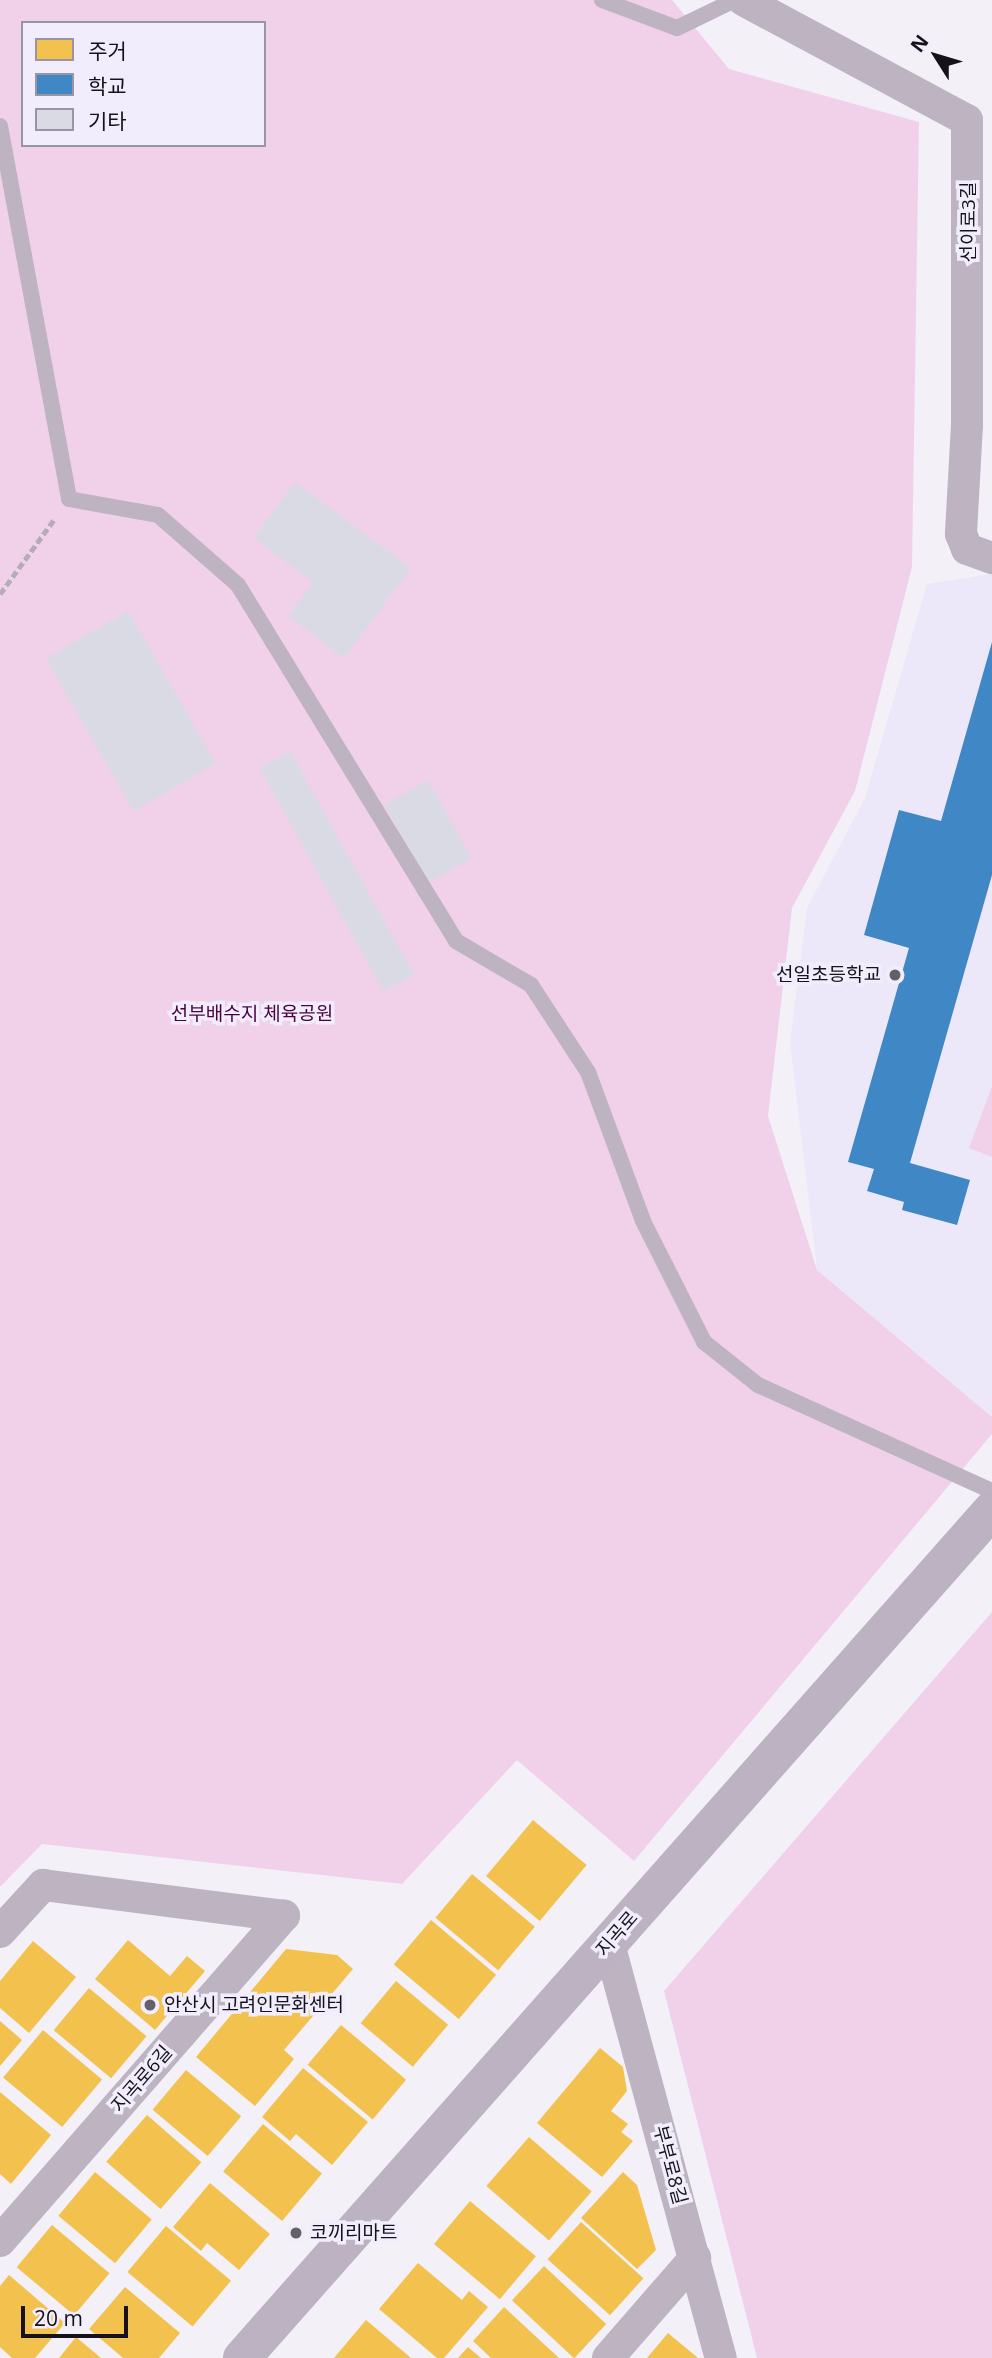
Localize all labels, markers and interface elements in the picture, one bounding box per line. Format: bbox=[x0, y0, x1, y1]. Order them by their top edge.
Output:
legend bbox=[21, 21, 266, 147]
north arrow bbox=[901, 21, 971, 91]
text: N bbox=[904, 29, 934, 57]
text: 주거 bbox=[88, 37, 127, 65]
text: 학교 bbox=[88, 72, 127, 100]
text: 기타 bbox=[88, 107, 127, 135]
street label: 선이로3길 bbox=[958, 182, 980, 262]
place label: 선일초등학교 bbox=[776, 964, 881, 986]
marker: 선일초등학교 bbox=[887, 967, 903, 983]
park label: 선부배수지 체육공원 bbox=[171, 1003, 333, 1025]
street label: 지곡로 bbox=[591, 1907, 643, 1961]
place label: 안산시 고려인문화센터 bbox=[164, 1994, 344, 2016]
marker: 안산시 고려인문화센터 bbox=[142, 1997, 158, 2013]
street label: 지곡로6길 bbox=[107, 2041, 177, 2117]
street label: 부부로8길 bbox=[649, 2123, 691, 2207]
place label: 코끼리마트 bbox=[310, 2222, 397, 2244]
marker: 코끼리마트 bbox=[288, 2225, 304, 2241]
scale bar bbox=[24, 2292, 131, 2336]
text: 20 m bbox=[34, 2304, 83, 2332]

